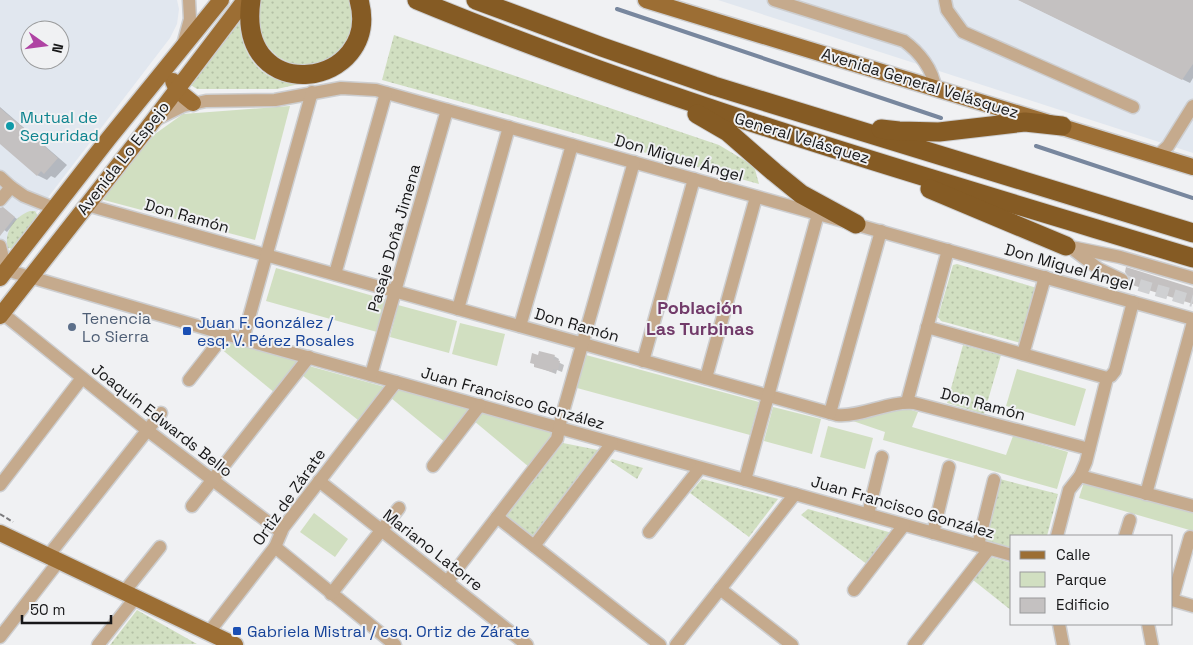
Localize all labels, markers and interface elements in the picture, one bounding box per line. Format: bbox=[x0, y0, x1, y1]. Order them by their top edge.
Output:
north arrow bbox=[20, 20, 70, 70]
text: N bbox=[48, 41, 67, 55]
street label: Avenida General Velásquez bbox=[819, 43, 1021, 123]
street label: Avenida Lo Espejo bbox=[72, 97, 174, 219]
place label: Mutual de Seguridad bbox=[20, 107, 99, 146]
street label: General Velásquez bbox=[732, 107, 872, 169]
marker: Mutual de Seguridad bbox=[4, 120, 16, 132]
street label: Don Miguel Ángel bbox=[612, 130, 746, 186]
street label: Pasaje Doña Jimena bbox=[363, 162, 425, 314]
street label: Don Ramón bbox=[142, 194, 232, 238]
street label: Don Miguel Ángel bbox=[1002, 239, 1136, 295]
district label: Población Las Turbinas bbox=[646, 296, 754, 340]
street label: Don Ramón bbox=[532, 303, 622, 347]
place label: Tenencia Lo Sierra bbox=[82, 308, 151, 347]
place label: Juan F. González / esq. V. Pérez Rosales bbox=[197, 312, 355, 351]
marker: Tenencia Lo Sierra bbox=[66, 321, 78, 333]
marker: Juan F. González / esq. V. Pérez Rosales bbox=[181, 325, 193, 337]
street label: Joaquín Edwards Bello bbox=[87, 358, 237, 482]
street label: Juan Francisco González bbox=[419, 362, 607, 434]
street label: Don Ramón bbox=[938, 383, 1028, 425]
street label: Ortiz de Zárate bbox=[248, 444, 330, 550]
street label: Juan Francisco González bbox=[809, 471, 997, 543]
street label: Mariano Latorre bbox=[379, 504, 487, 596]
legend bbox=[1010, 535, 1173, 625]
text: Calle bbox=[1056, 545, 1091, 564]
text: Parque bbox=[1056, 570, 1107, 589]
scale bar bbox=[22, 592, 111, 624]
text: Edificio bbox=[1056, 595, 1110, 614]
text: 50 m bbox=[30, 600, 65, 619]
place label: Gabriela Mistral / esq. Ortiz de Zárate bbox=[247, 621, 530, 642]
marker: Gabriela Mistral / esq. Ortiz de Zárate bbox=[231, 625, 243, 637]

